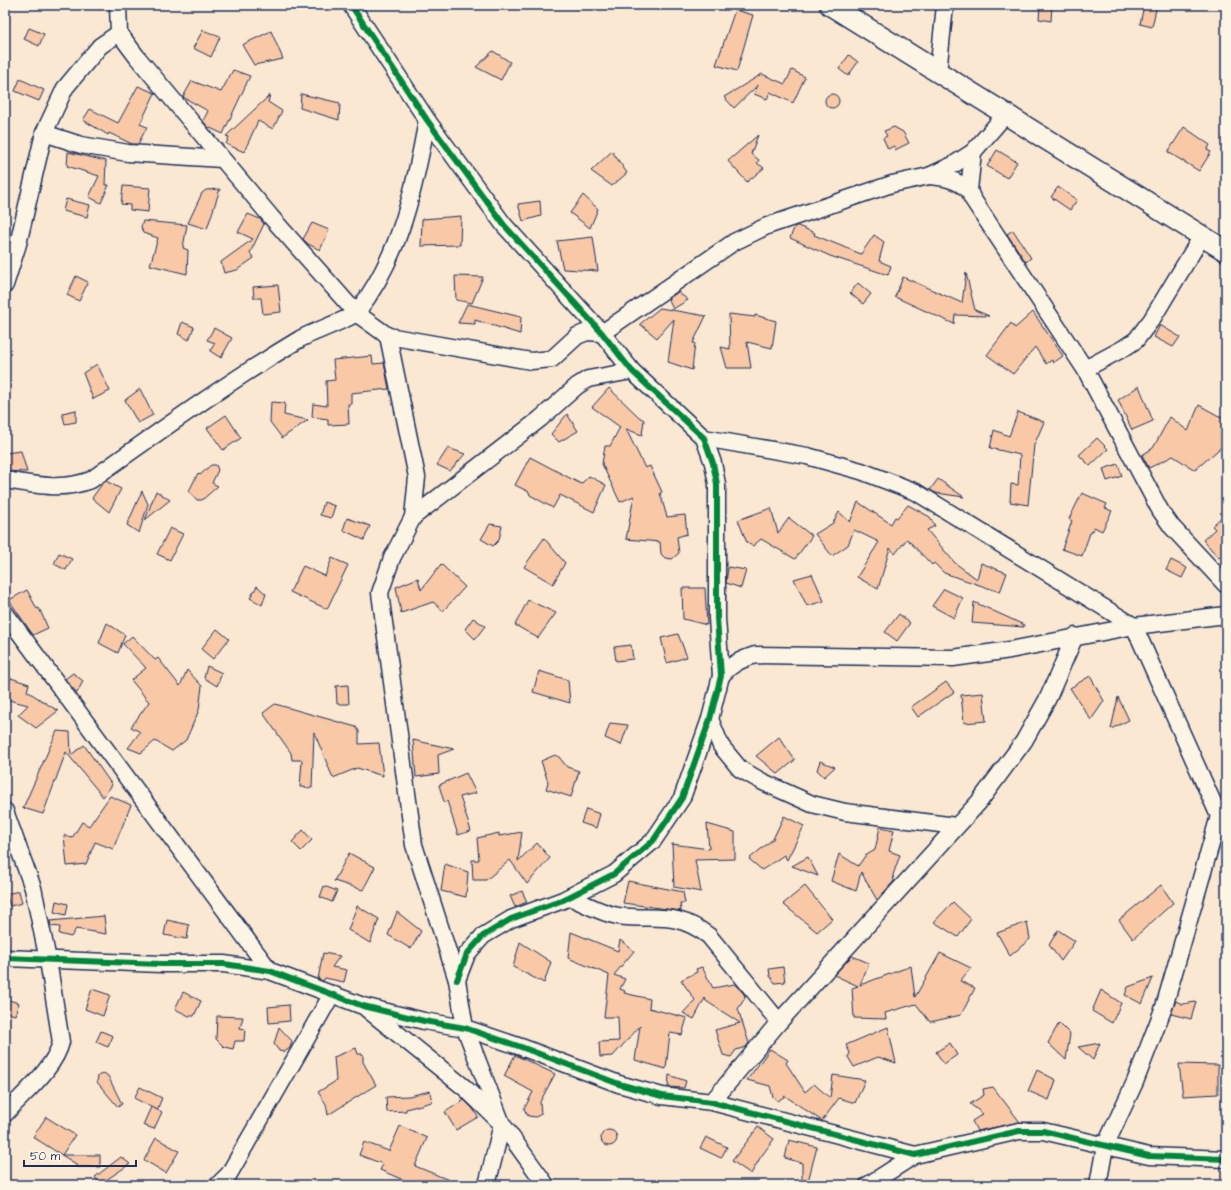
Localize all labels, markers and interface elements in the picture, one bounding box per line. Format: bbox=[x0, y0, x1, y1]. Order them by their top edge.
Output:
scale bar bbox=[24, 1142, 136, 1168]
text: 50 m bbox=[30, 1148, 61, 1165]

